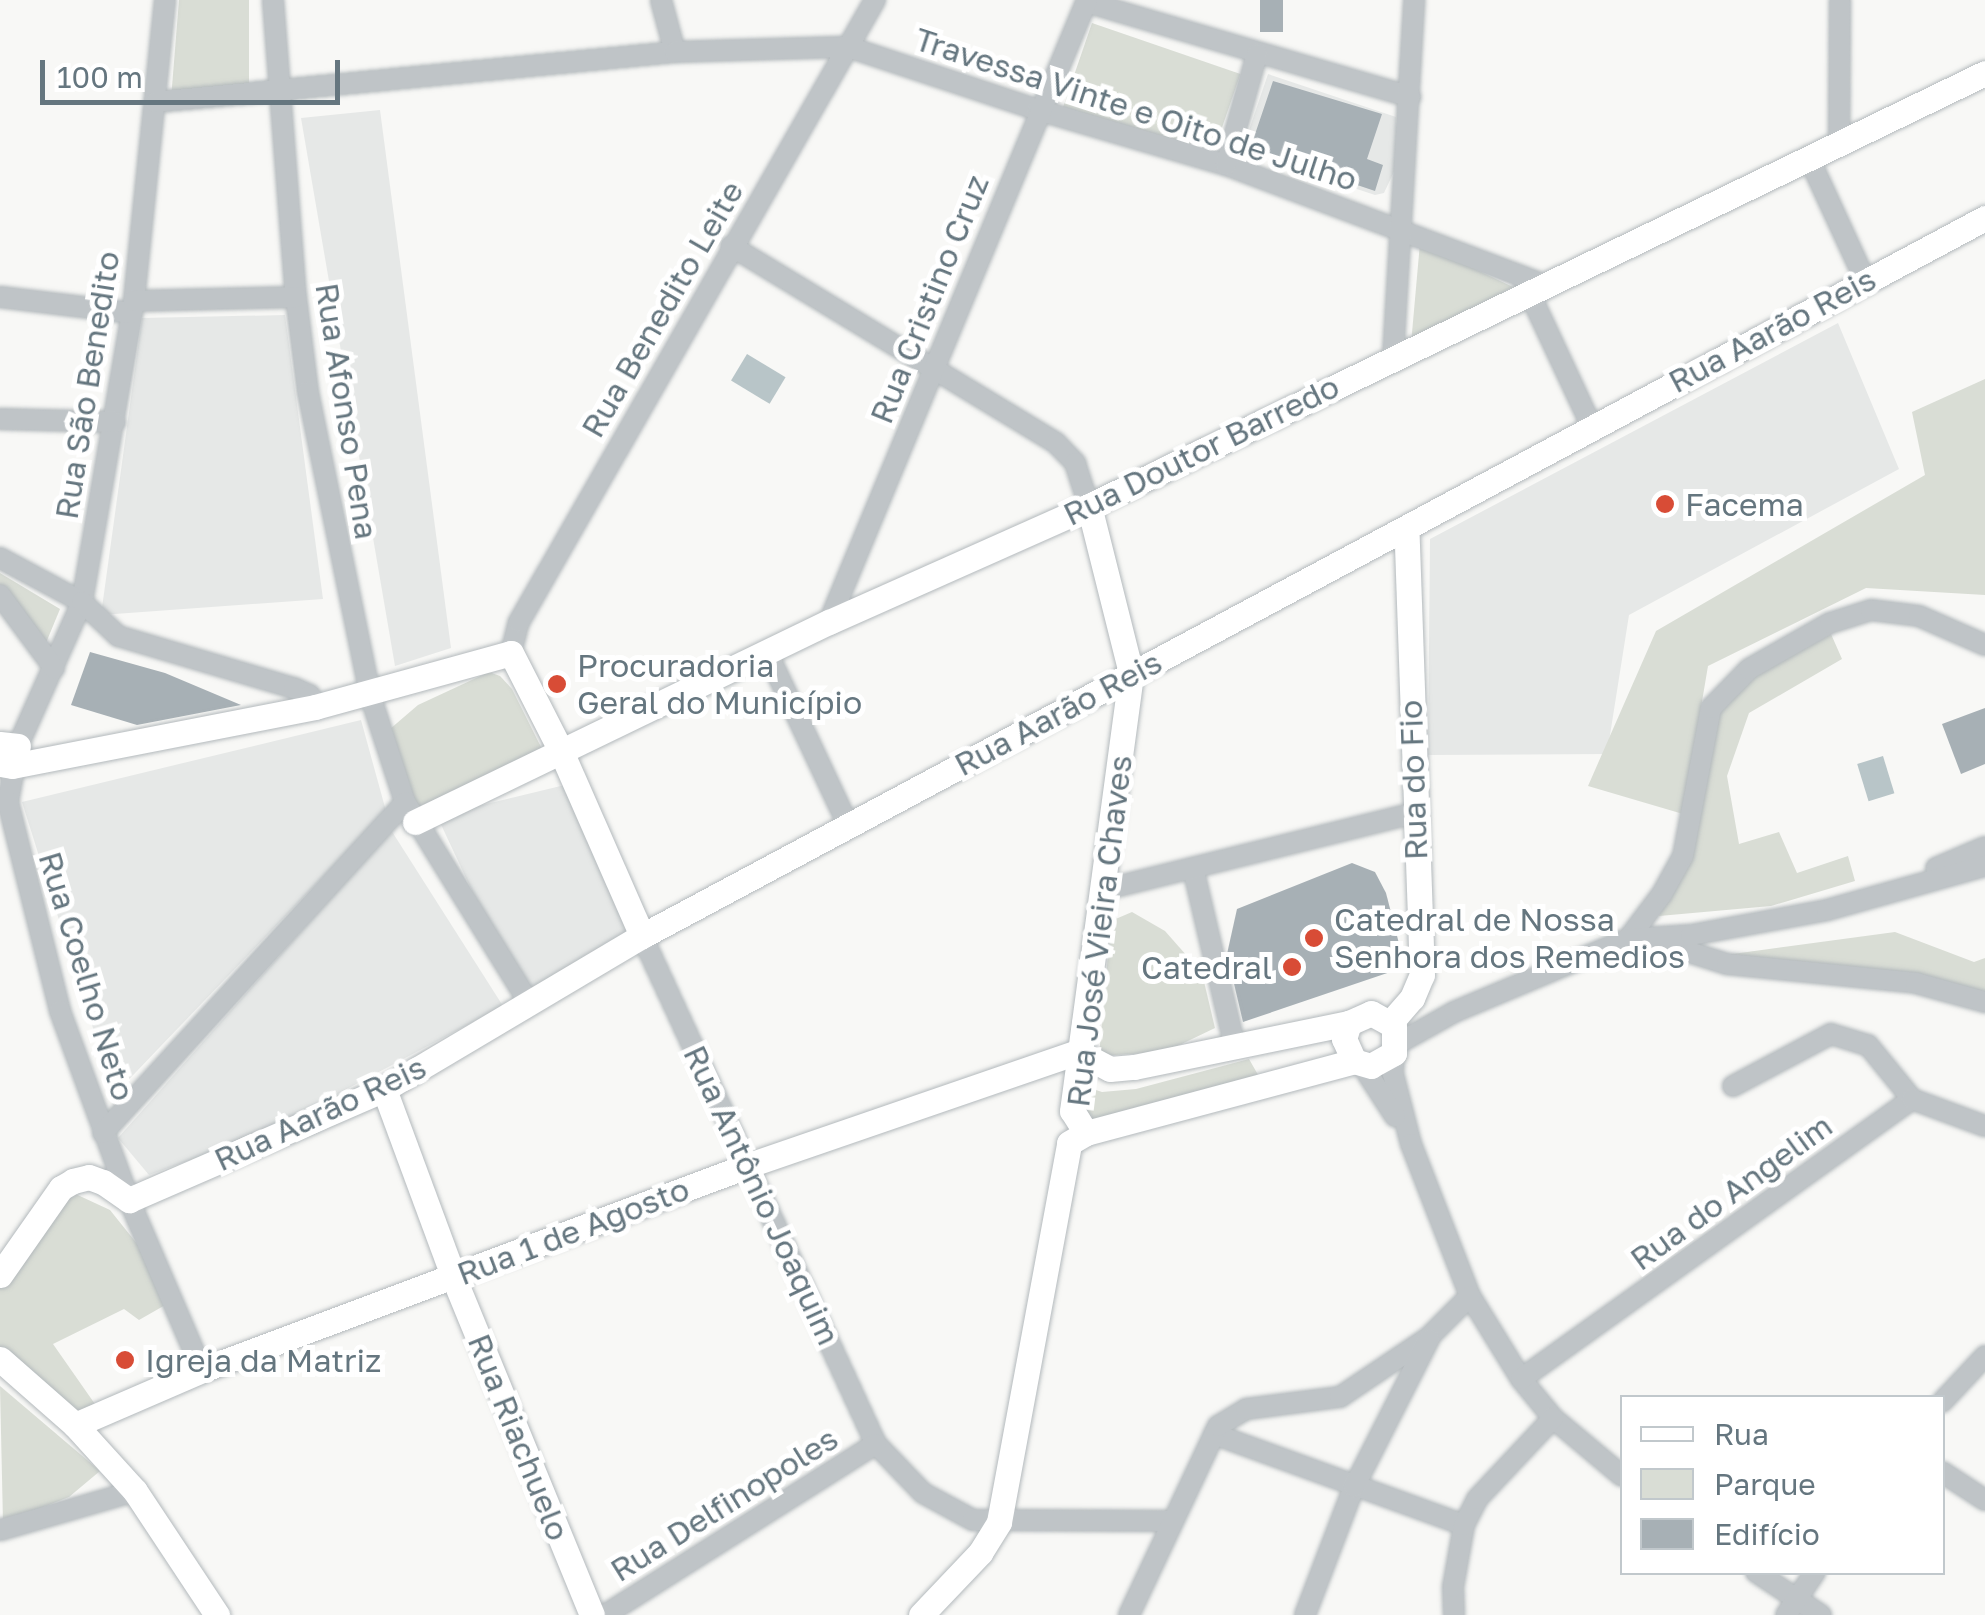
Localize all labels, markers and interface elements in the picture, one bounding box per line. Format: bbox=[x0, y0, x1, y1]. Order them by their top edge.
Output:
street label: Travessa Vinte e Oito de Julho bbox=[910, 19, 1362, 199]
scale bar bbox=[45, 40, 345, 102]
text: 100 m bbox=[57, 59, 143, 95]
street label: Rua Cristino Cruz bbox=[862, 169, 996, 429]
street label: Rua Benedito Leite bbox=[573, 174, 751, 444]
street label: Rua São Benedito bbox=[47, 248, 127, 522]
street label: Rua Aarão Reis bbox=[1662, 259, 1882, 401]
street label: Rua Afonso Pena bbox=[308, 280, 386, 542]
street label: Rua Doutor Barredo bbox=[1057, 367, 1345, 533]
place label: Facema bbox=[1685, 485, 1804, 523]
marker: Facema bbox=[1654, 493, 1676, 515]
street label: Rua Aarão Reis bbox=[948, 642, 1168, 784]
place label: Procuradoria Geral do Município bbox=[577, 647, 862, 722]
marker: Procuradoria Geral do Município bbox=[546, 673, 568, 695]
street label: Rua do Fio bbox=[1391, 699, 1435, 861]
street label: Rua José Vieira Chaves bbox=[1058, 753, 1140, 1109]
street label: Rua Coelho Neto bbox=[31, 847, 143, 1105]
place label: Catedral de Nossa Senhora dos Remedios bbox=[1334, 901, 1685, 976]
marker: Catedral de Nossa Senhora dos Remedios bbox=[1303, 927, 1325, 949]
place label: Catedral bbox=[1141, 948, 1272, 986]
marker: Catedral bbox=[1281, 956, 1303, 978]
street label: Rua Antônio Joaquim bbox=[676, 1039, 848, 1351]
street label: Rua Aarão Reis bbox=[208, 1047, 432, 1179]
street label: Rua do Angelim bbox=[1623, 1106, 1839, 1278]
street label: Rua 1 de Agosto bbox=[452, 1169, 694, 1293]
street label: Rua Riachuelo bbox=[460, 1328, 578, 1546]
place label: Igreja da Matriz bbox=[145, 1341, 381, 1379]
marker: Igreja da Matriz bbox=[114, 1349, 136, 1371]
legend bbox=[1620, 1395, 1945, 1575]
text: Rua bbox=[1714, 1416, 1769, 1452]
street label: Rua Delfinopoles bbox=[603, 1419, 845, 1589]
text: Parque bbox=[1714, 1466, 1816, 1502]
text: Edifício bbox=[1714, 1516, 1820, 1552]

